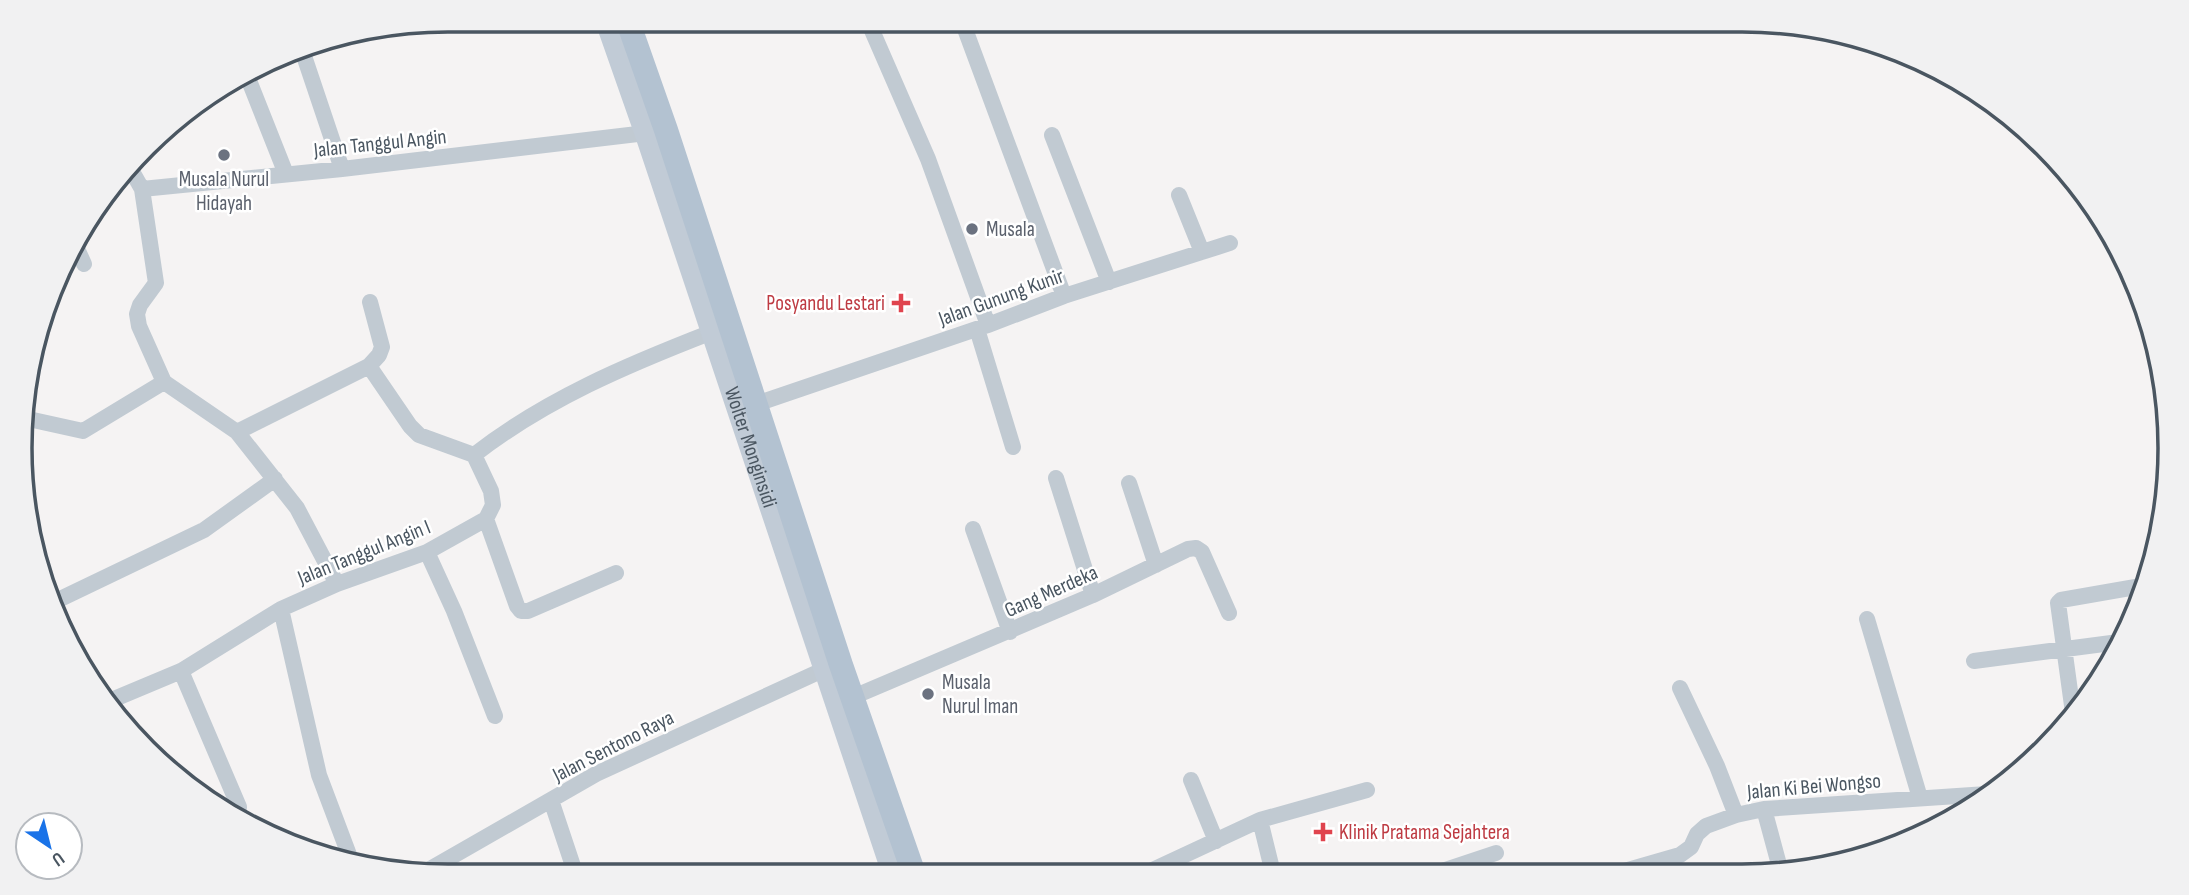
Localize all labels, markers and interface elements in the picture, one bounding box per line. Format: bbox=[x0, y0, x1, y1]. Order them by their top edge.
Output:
street label: Jalan Tanggul Angin bbox=[311, 124, 448, 163]
marker: Musala Nurul Hidayah bbox=[216, 147, 232, 163]
place label: Musala Nurul Hidayah bbox=[179, 167, 269, 216]
place label: Musala bbox=[986, 217, 1035, 242]
marker: Musala bbox=[964, 221, 980, 237]
street label: Jalan Gunung Kunir bbox=[934, 263, 1067, 332]
place label: Posyandu Lestari bbox=[766, 291, 885, 316]
marker: Posyandu Lestari bbox=[891, 293, 911, 313]
street label: Wolter Monginsidi bbox=[719, 384, 782, 511]
street label: Jalan Tanggul Angin I bbox=[293, 514, 434, 591]
street label: Gang Merdeka bbox=[1001, 560, 1102, 623]
place label: Musala Nurul Iman bbox=[942, 670, 1018, 719]
marker: Musala Nurul Iman bbox=[920, 686, 936, 702]
street label: Jalan Sentono Raya bbox=[548, 705, 678, 788]
street label: Jalan Ki Bei Wongso bbox=[1745, 768, 1882, 805]
north arrow bbox=[14, 811, 84, 881]
place label: Klinik Pratama Sejahtera bbox=[1339, 820, 1510, 845]
marker: Klinik Pratama Sejahtera bbox=[1313, 822, 1333, 842]
text: U bbox=[47, 846, 69, 871]

